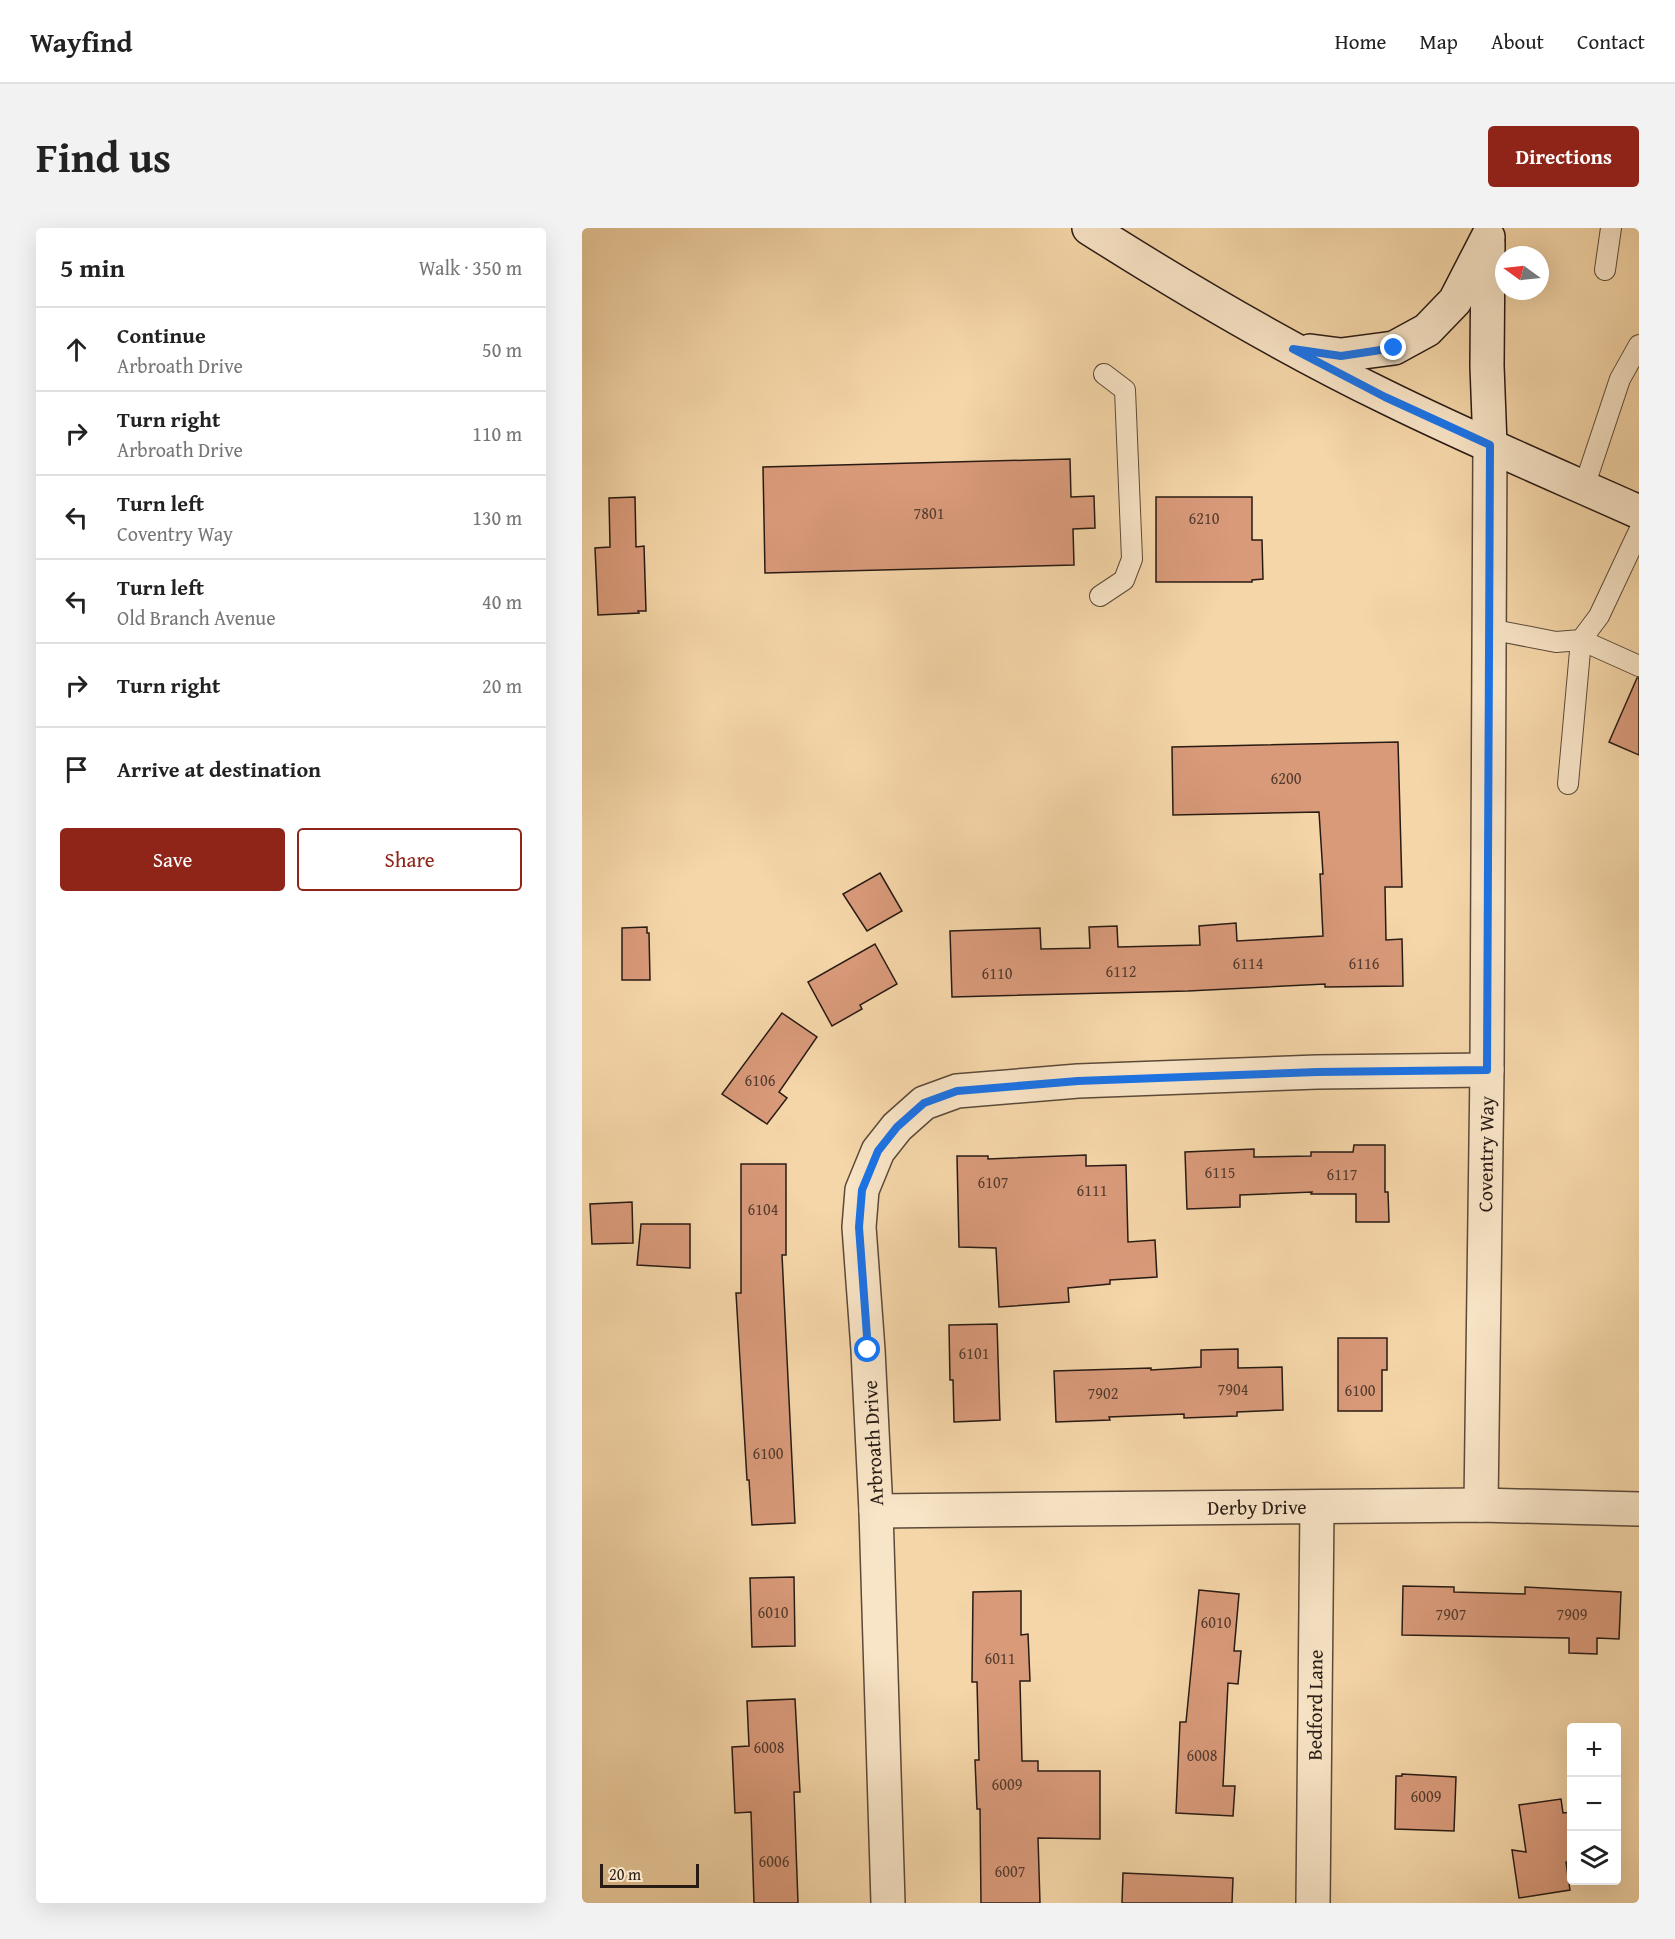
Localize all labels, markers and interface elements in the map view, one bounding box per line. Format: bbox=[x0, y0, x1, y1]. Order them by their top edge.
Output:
text: Wayfind bbox=[30, 21, 132, 62]
text: Home bbox=[1335, 26, 1386, 57]
text: Map bbox=[1419, 26, 1458, 57]
text: About bbox=[1491, 26, 1544, 57]
text: Contact bbox=[1577, 26, 1645, 57]
text: Find us bbox=[36, 126, 171, 187]
button: Directions bbox=[1488, 126, 1639, 187]
north arrow bbox=[1495, 246, 1549, 300]
text: 5 min bbox=[60, 248, 125, 287]
text: Walk · 350 m bbox=[419, 253, 522, 282]
text: Continue bbox=[117, 319, 206, 351]
icon: ahead bbox=[60, 333, 93, 366]
route end bbox=[1380, 334, 1406, 360]
text: 50 m bbox=[482, 335, 522, 364]
text: Arbroath Drive bbox=[117, 351, 243, 380]
text: Turn right bbox=[117, 403, 220, 435]
icon: right bbox=[60, 417, 93, 450]
text: 110 m bbox=[472, 419, 522, 448]
text: Arbroath Drive bbox=[117, 435, 243, 464]
text: Turn left bbox=[117, 487, 204, 519]
icon: left bbox=[60, 501, 93, 534]
house number: 7801 bbox=[914, 501, 944, 525]
text: 130 m bbox=[472, 503, 522, 532]
house number: 6210 bbox=[1189, 506, 1220, 530]
text: Coventry Way bbox=[117, 519, 233, 548]
text: Turn left bbox=[117, 571, 204, 603]
icon: left bbox=[60, 585, 93, 618]
text: 40 m bbox=[482, 587, 522, 616]
text: Old Branch Avenue bbox=[117, 603, 276, 632]
icon: right bbox=[60, 669, 93, 702]
text: Turn right bbox=[117, 669, 220, 701]
text: 20 m bbox=[482, 671, 522, 700]
icon: arrive bbox=[60, 753, 93, 786]
text: Arrive at destination bbox=[117, 753, 321, 785]
house number: 6200 bbox=[1271, 766, 1302, 790]
button: Save bbox=[60, 828, 285, 891]
button: Share bbox=[297, 828, 522, 891]
house number: 6114 bbox=[1233, 951, 1264, 975]
house number: 6116 bbox=[1349, 951, 1380, 975]
house number: 6112 bbox=[1106, 959, 1136, 983]
house number: 6110 bbox=[982, 961, 1013, 985]
house number: 6106 bbox=[745, 1068, 776, 1092]
street label: Coventry Way bbox=[1470, 1096, 1501, 1212]
house number: 6115 bbox=[1205, 1160, 1235, 1184]
house number: 6117 bbox=[1327, 1162, 1358, 1186]
house number: 6107 bbox=[978, 1170, 1009, 1194]
house number: 6111 bbox=[1077, 1178, 1107, 1202]
house number: 6104 bbox=[748, 1197, 779, 1221]
route start bbox=[854, 1336, 880, 1362]
house number: 6101 bbox=[959, 1341, 989, 1365]
house number: 7904 bbox=[1218, 1377, 1249, 1401]
house number: 6100 bbox=[1345, 1378, 1376, 1402]
street label: Arbroath Drive bbox=[855, 1379, 890, 1507]
house number: 7902 bbox=[1088, 1381, 1118, 1405]
house number: 6100 bbox=[753, 1441, 784, 1465]
street label: Derby Drive bbox=[1207, 1492, 1307, 1522]
house number: 6010 bbox=[758, 1600, 789, 1624]
house number: 7907 bbox=[1436, 1602, 1467, 1626]
house number: 7909 bbox=[1557, 1602, 1588, 1626]
house number: 6010 bbox=[1201, 1610, 1232, 1634]
house number: 6011 bbox=[985, 1646, 1015, 1670]
street label: Bedford Lane bbox=[1299, 1649, 1330, 1761]
map controls bbox=[1567, 1723, 1621, 1885]
button: + bbox=[1567, 1723, 1621, 1777]
house number: 6008 bbox=[754, 1735, 785, 1759]
house number: 6008 bbox=[1187, 1743, 1218, 1767]
house number: 6009 bbox=[992, 1772, 1023, 1796]
button: − bbox=[1567, 1777, 1621, 1831]
house number: 6009 bbox=[1411, 1784, 1442, 1808]
button: layers bbox=[1567, 1831, 1621, 1885]
house number: 6006 bbox=[759, 1849, 790, 1873]
house number: 6007 bbox=[995, 1859, 1026, 1883]
scale bar bbox=[600, 1861, 699, 1888]
text: 20 m bbox=[609, 1862, 641, 1886]

